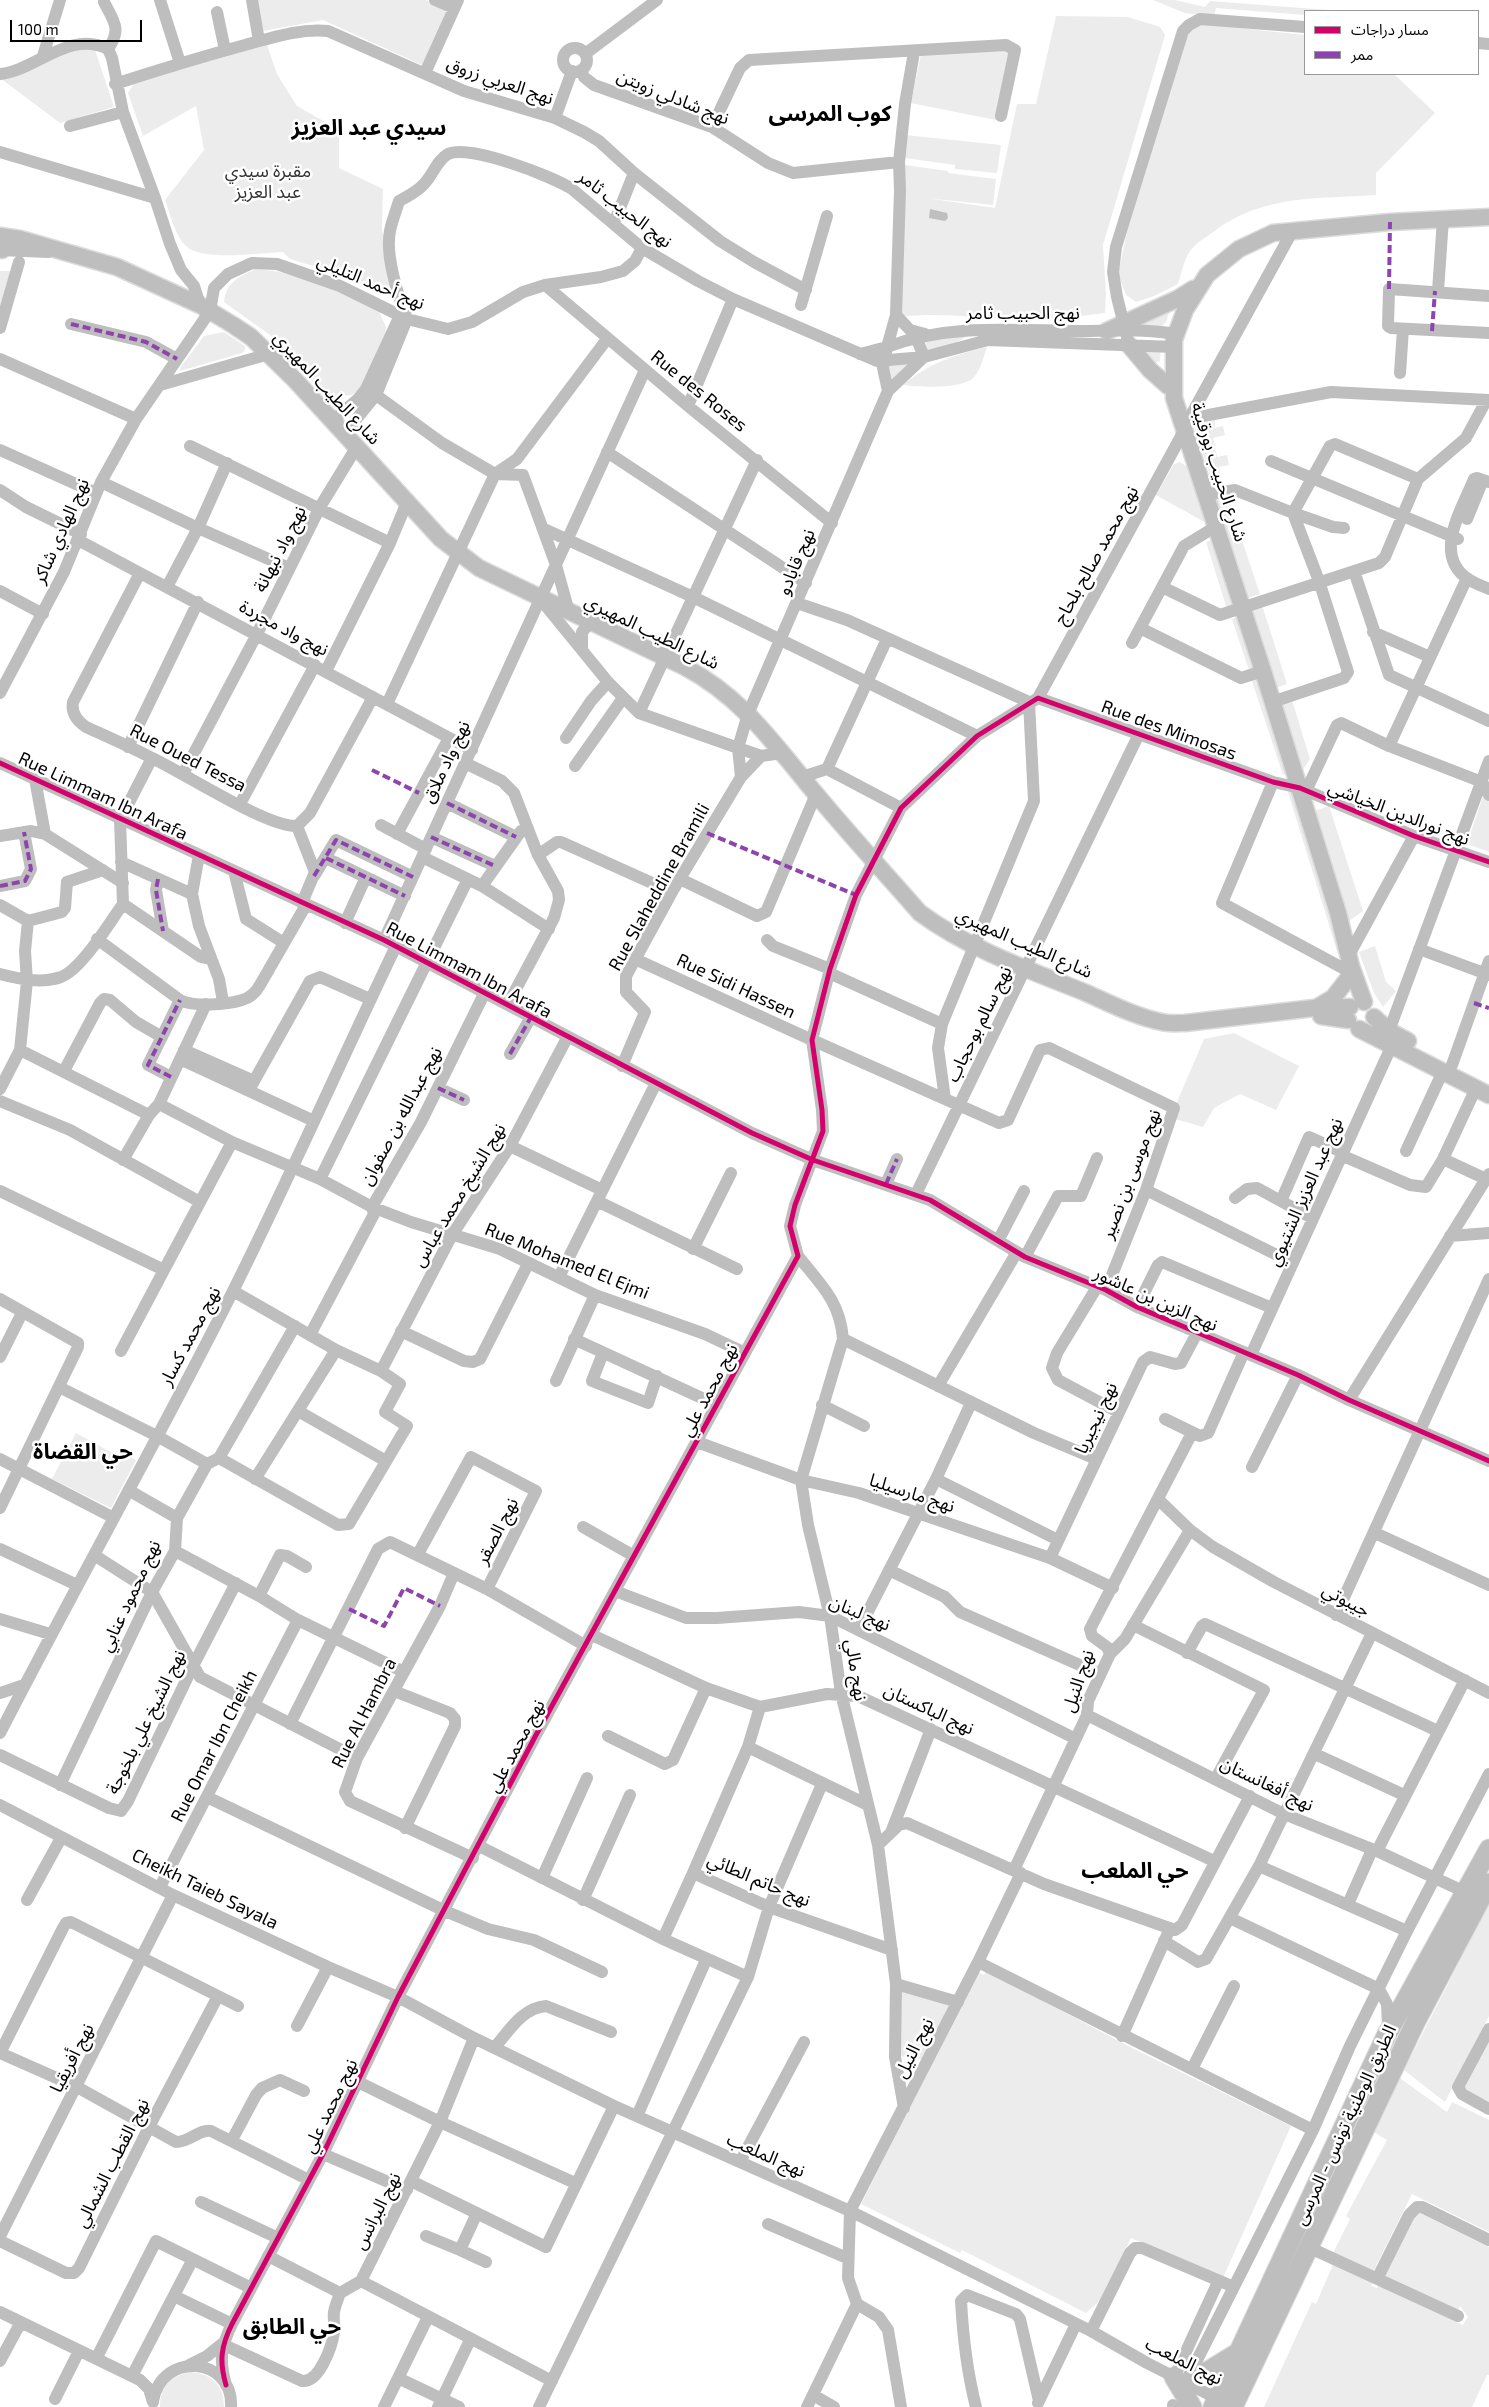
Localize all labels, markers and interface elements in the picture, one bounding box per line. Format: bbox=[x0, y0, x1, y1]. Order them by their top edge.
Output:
scale bar bbox=[12, 10, 145, 42]
legend bbox=[1304, 10, 1479, 75]
text: 100 m bbox=[18, 20, 59, 38]
text: مسار دراجات bbox=[1351, 20, 1429, 38]
text: ممر bbox=[1351, 45, 1374, 63]
street label: نهج العربي زروق bbox=[444, 53, 556, 109]
street label: نهج شادلي زويتن bbox=[614, 65, 732, 129]
district label: كوب المرسى bbox=[769, 101, 891, 127]
district label: سيدي عبد العزيز bbox=[291, 115, 447, 141]
park label: مقبرة سيدي عبد العزيز bbox=[225, 160, 311, 202]
street label: نهج الحبيب ثامر bbox=[573, 165, 677, 253]
street label: نهج أحمد التليلي bbox=[314, 250, 428, 314]
street label: نهج الحبيب ثامر bbox=[966, 302, 1080, 324]
street label: شارع الطيب المهيري bbox=[269, 327, 385, 449]
street label: Rue des Roses bbox=[647, 346, 751, 436]
street label: شارع الحبيب بورقيبة bbox=[1186, 400, 1252, 544]
street label: نهج الهادي شاكر bbox=[28, 475, 94, 587]
street label: نهج محمد صالح بلحاج bbox=[1049, 482, 1143, 628]
street label: نهج واد نبهانة bbox=[249, 502, 311, 596]
street label: نهج قابادو bbox=[772, 526, 820, 598]
street label: شارع الطيب المهيري bbox=[581, 590, 723, 674]
street label: نهج واد مجردة bbox=[236, 595, 332, 661]
street label: Rue des Mimosas bbox=[1098, 695, 1240, 765]
street label: نهج واد ملاق bbox=[417, 717, 475, 807]
street label: Rue Oued Tessa bbox=[126, 719, 250, 797]
street label: Rue Limmam Ibn Arafa bbox=[15, 747, 191, 845]
street label: نهج نورالدين الخياشي bbox=[1325, 776, 1473, 850]
street label: Rue Slaheddine Bramili bbox=[604, 800, 714, 974]
street label: شارع الطيب المهيري bbox=[952, 903, 1096, 983]
street label: Rue Limmam Ibn Arafa bbox=[383, 917, 555, 1023]
street label: Rue Sidi Hassen bbox=[673, 949, 799, 1023]
street label: نهج سالم بوحجاب bbox=[942, 962, 1016, 1086]
street label: نهج عبدالله بن صفوان bbox=[355, 1043, 447, 1189]
street label: نهج موسى بن نصير bbox=[1096, 1106, 1166, 1242]
street label: نهج عبد العزيز الشتيوي bbox=[1263, 1115, 1347, 1269]
street label: نهج الشيخ محمد عباس bbox=[408, 1119, 510, 1271]
street label: Rue Mohamed El Ejmi bbox=[482, 1218, 652, 1304]
street label: نهج الزين بن عاشور bbox=[1091, 1262, 1221, 1336]
street label: نهج محمد كسار bbox=[155, 1283, 225, 1389]
street label: نهج محمد علي bbox=[675, 1340, 743, 1440]
street label: نهج نيجيريا bbox=[1070, 1379, 1122, 1457]
district label: حي القضاة bbox=[33, 1439, 133, 1465]
street label: نهج مارسيليا bbox=[867, 1469, 957, 1517]
street label: نهج الصقر bbox=[471, 1494, 523, 1568]
street label: نهج محمود عنابي bbox=[95, 1537, 165, 1655]
street label: جيبوتي bbox=[1319, 1579, 1373, 1621]
street label: نهج لبنان bbox=[826, 1591, 894, 1635]
street label: نهج مالي bbox=[840, 1638, 872, 1702]
street label: نهج الشيخ علي بلخوجة bbox=[102, 1646, 190, 1798]
street label: نهج النيل bbox=[1057, 1647, 1099, 1715]
street label: Rue Al Hambra bbox=[327, 1654, 401, 1772]
street label: Rue Omar Ibn Cheikh bbox=[166, 1666, 262, 1826]
street label: نهج الباكستان bbox=[880, 1679, 978, 1739]
street label: نهج محمد علي bbox=[482, 1696, 550, 1796]
street label: نهج أفغانستان bbox=[1217, 1752, 1317, 1816]
street label: Cheikh Taieb Sayala bbox=[128, 1844, 282, 1934]
street label: نهج حاتم الطائي bbox=[704, 1849, 814, 1911]
district label: حي الملعب bbox=[1081, 1858, 1189, 1884]
street label: نهج النيل bbox=[890, 2014, 938, 2082]
street label: نهج أفريقيا bbox=[45, 2020, 99, 2096]
street label: الطريق الوطنية تونس - المرسى bbox=[1289, 2021, 1401, 2229]
street label: نهج محمد علي bbox=[298, 2055, 362, 2157]
street label: نهج القطب الشمالي bbox=[70, 2095, 154, 2231]
street label: نهج الملعب bbox=[723, 2128, 809, 2182]
street label: نهج البرانس bbox=[348, 2169, 406, 2253]
district label: حي الطابق bbox=[243, 2314, 341, 2340]
street label: نهج الملعب bbox=[1142, 2332, 1226, 2390]

